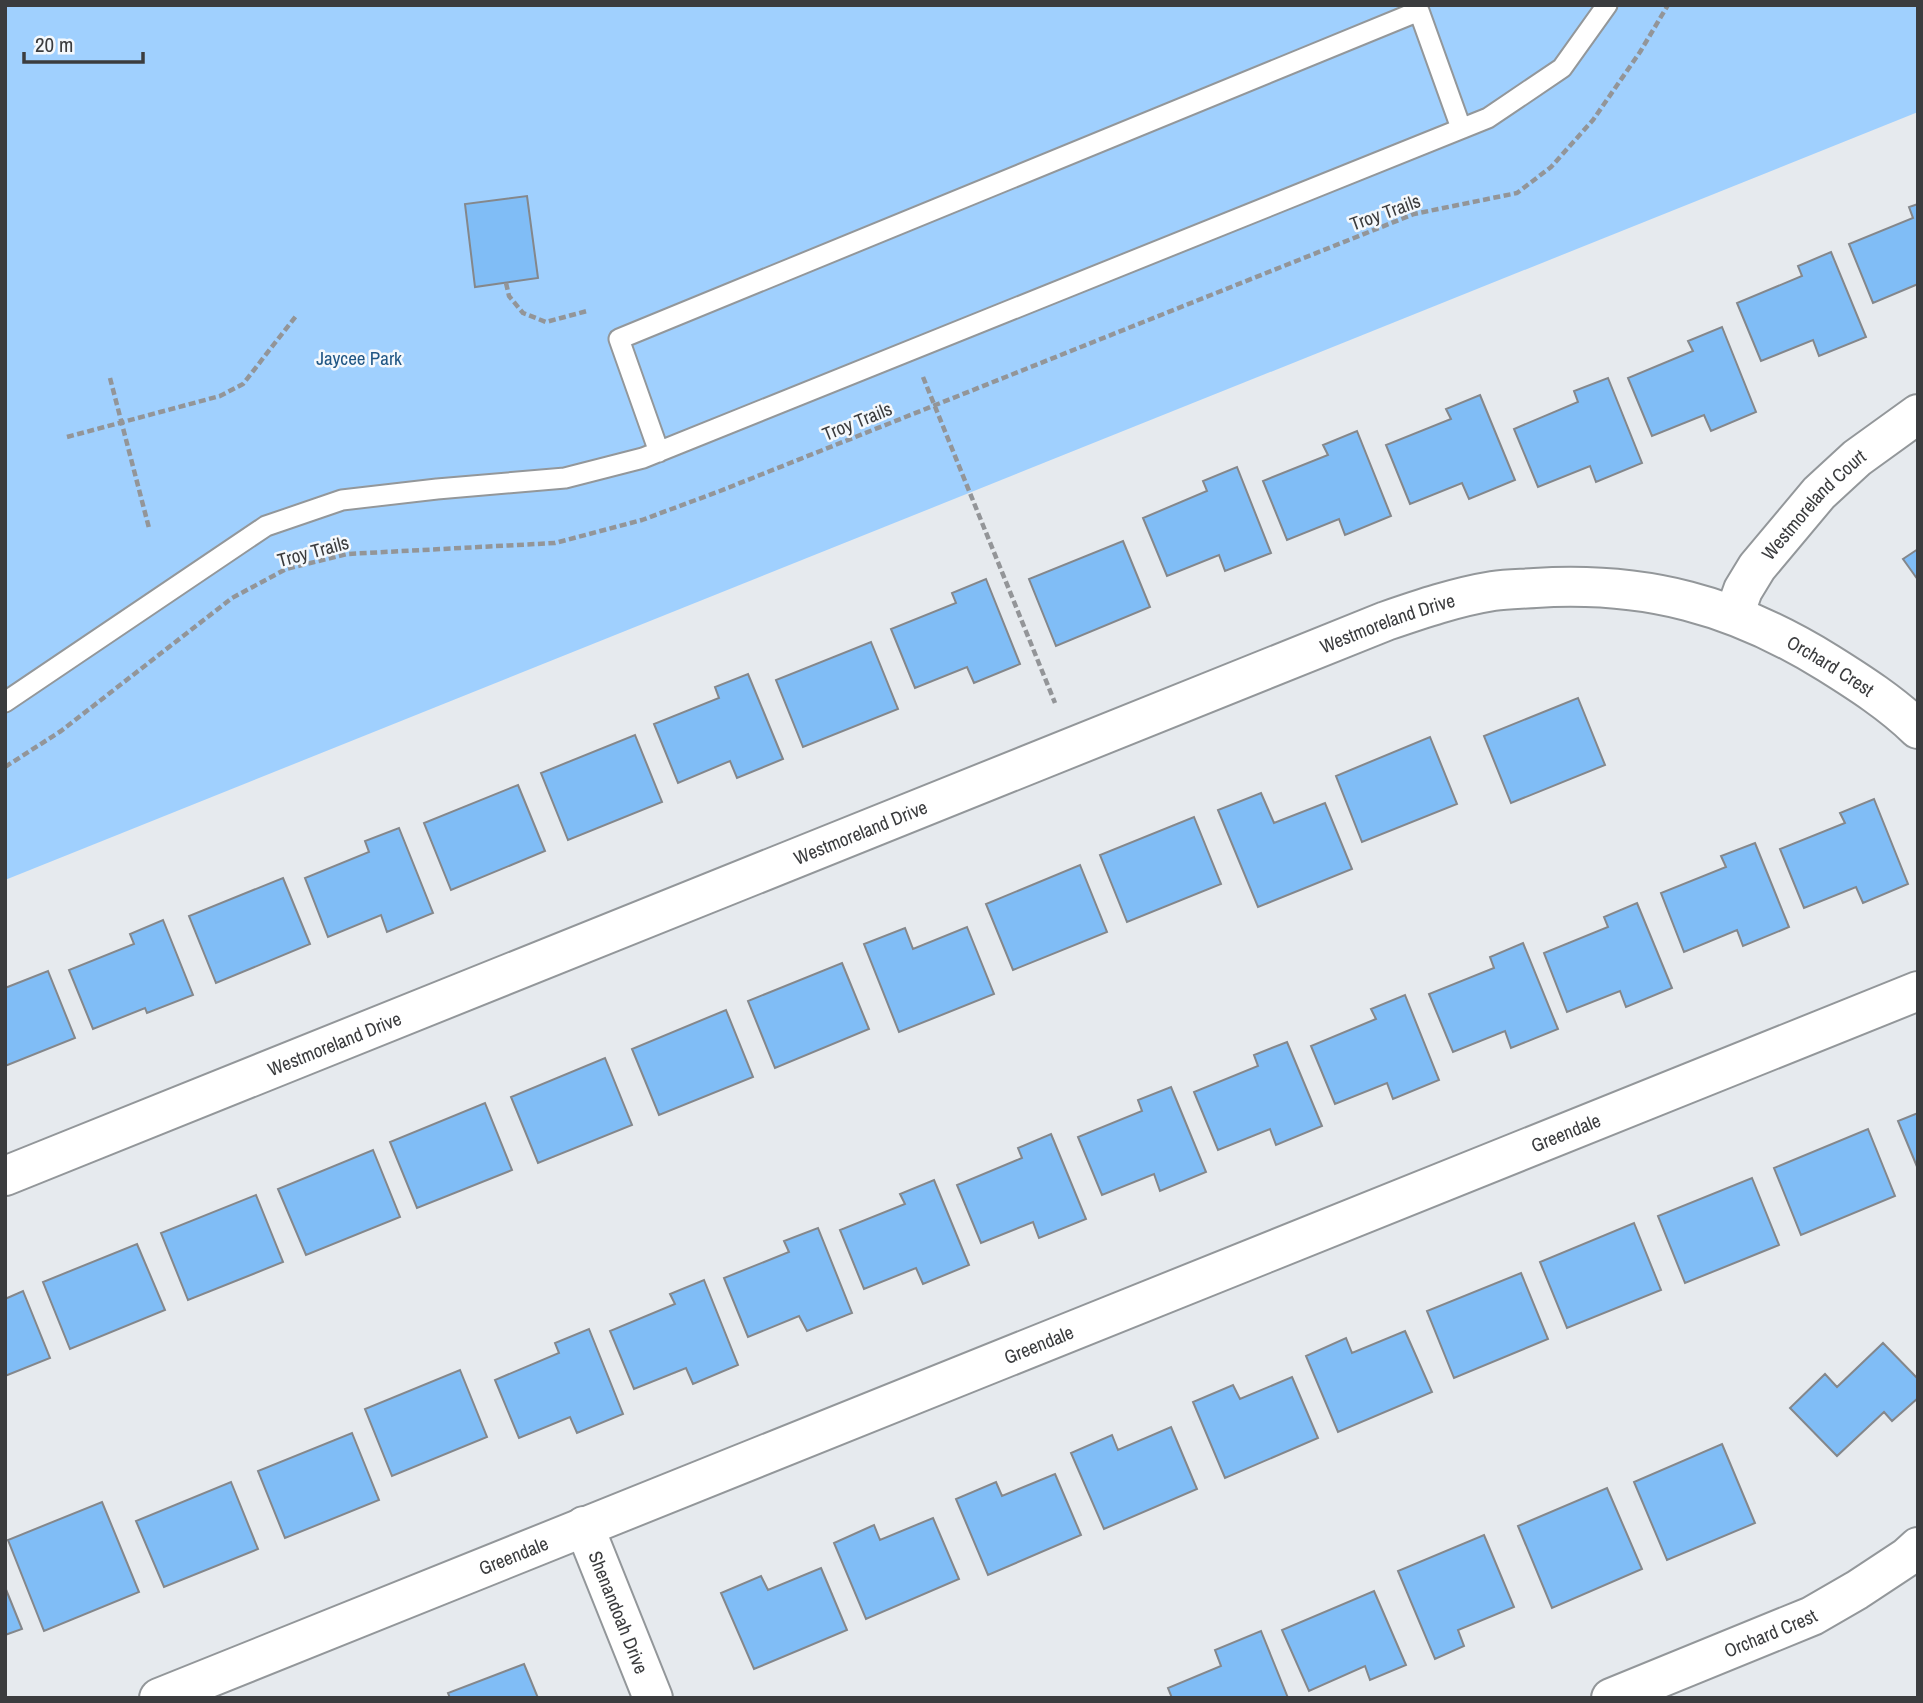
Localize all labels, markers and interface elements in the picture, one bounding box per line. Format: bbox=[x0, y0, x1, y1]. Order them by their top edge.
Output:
scale bar bbox=[24, 21, 144, 65]
text: 20 m bbox=[35, 30, 73, 59]
street label: Troy Trails bbox=[1346, 187, 1424, 237]
park label: Jaycee Park bbox=[316, 345, 402, 371]
street label: Troy Trails bbox=[818, 395, 896, 447]
street label: Westmoreland Court bbox=[1755, 443, 1871, 565]
street label: Troy Trails bbox=[274, 529, 352, 573]
street label: Westmoreland Drive bbox=[1316, 587, 1458, 659]
street label: Orchard Crest bbox=[1782, 629, 1880, 703]
street label: Westmoreland Drive bbox=[790, 794, 931, 871]
street label: Westmoreland Drive bbox=[264, 1005, 405, 1082]
street label: Greendale bbox=[1527, 1107, 1604, 1158]
street label: Greendale bbox=[1000, 1319, 1077, 1370]
street label: Greendale bbox=[475, 1530, 552, 1581]
street label: Shenandoah Drive bbox=[582, 1547, 655, 1678]
street label: Orchard Crest bbox=[1720, 1602, 1822, 1664]

